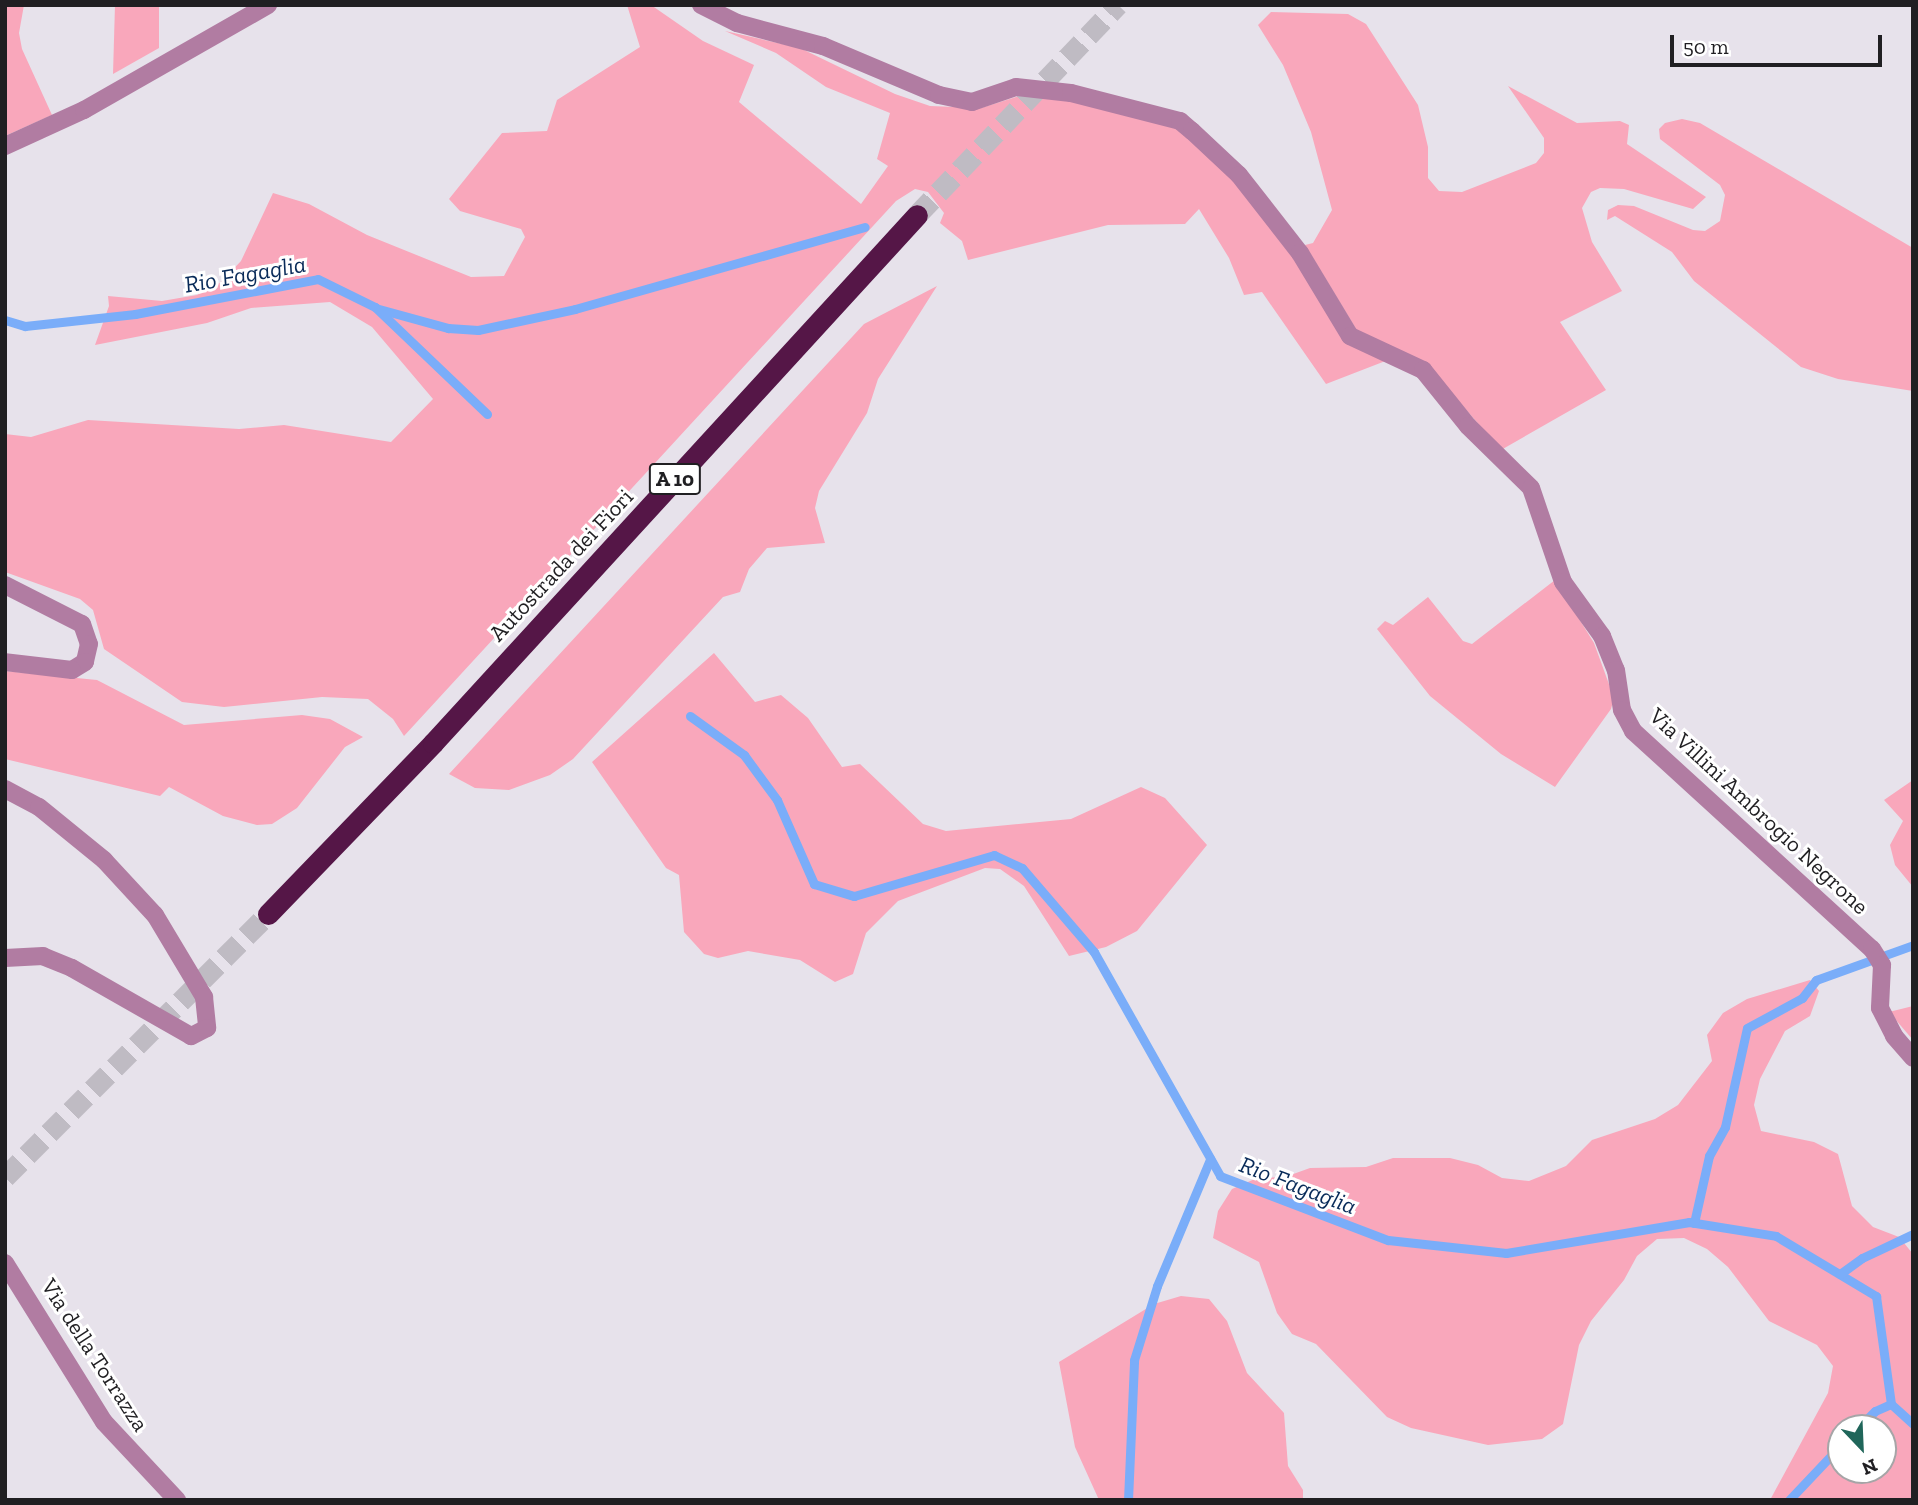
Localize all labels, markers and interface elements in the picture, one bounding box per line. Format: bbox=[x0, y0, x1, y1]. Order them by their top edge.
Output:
scale bar bbox=[1673, 21, 1885, 65]
text: 50 m bbox=[1683, 34, 1729, 59]
water label: Rio Fagaglia bbox=[182, 249, 308, 299]
road number: A 10 bbox=[647, 462, 703, 496]
street label: Autostrada dei Fiori bbox=[483, 483, 639, 647]
street label: Via Villini Ambrogio Negrone bbox=[1643, 702, 1875, 920]
water label: Rio Fagaglia bbox=[1236, 1150, 1360, 1220]
street label: Via della Torrazza bbox=[35, 1273, 155, 1437]
north arrow bbox=[1827, 1414, 1897, 1484]
text: N bbox=[1858, 1454, 1881, 1480]

